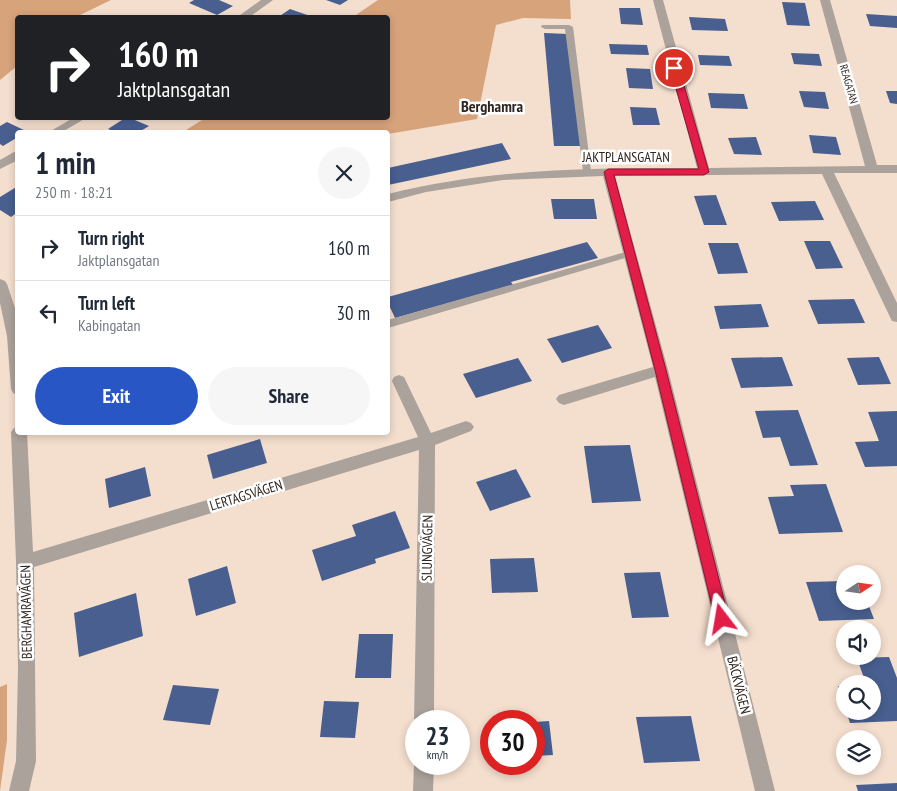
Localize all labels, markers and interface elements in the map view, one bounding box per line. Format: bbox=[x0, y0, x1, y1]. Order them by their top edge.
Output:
text: 160 m bbox=[118, 31, 199, 77]
icon: right bbox=[35, 35, 100, 100]
pin bbox=[653, 47, 695, 89]
icon: arrive bbox=[660, 54, 688, 82]
street label: REAGATAN bbox=[837, 63, 861, 105]
text: Jaktplansgatan bbox=[118, 75, 230, 103]
district label: Berghamra bbox=[461, 96, 523, 116]
text: 1 min bbox=[35, 143, 96, 182]
button: close bbox=[318, 147, 370, 199]
street label: JAKTPLANSGATAN bbox=[581, 148, 670, 166]
text: 250 m · 18:21 bbox=[35, 182, 113, 202]
text: Turn right bbox=[78, 226, 144, 250]
icon: right bbox=[35, 234, 63, 262]
text: 160 m bbox=[328, 236, 370, 260]
text: Jaktplansgatan bbox=[78, 250, 160, 270]
text: Turn left bbox=[78, 291, 135, 315]
icon: left bbox=[35, 299, 63, 327]
text: 30 m bbox=[337, 301, 370, 325]
text: Kabingatan bbox=[78, 315, 141, 335]
button: Exit bbox=[35, 367, 198, 425]
button: Share bbox=[208, 367, 370, 425]
street label: LERTAGSVÄGEN bbox=[207, 475, 285, 515]
street label: SLUNGVÄGEN bbox=[417, 515, 437, 581]
street label: BERGHAMRAVÄGEN bbox=[16, 565, 36, 659]
north arrow bbox=[836, 565, 881, 610]
map controls bbox=[836, 565, 881, 775]
position arrow bbox=[695, 592, 747, 644]
button: sound bbox=[836, 620, 881, 665]
street label: BÄCKVÄGEN bbox=[723, 654, 755, 716]
button: search bbox=[836, 675, 881, 720]
speed limit sign: 30 bbox=[480, 710, 545, 775]
text: 23 bbox=[426, 720, 449, 752]
button: layers bbox=[836, 730, 881, 775]
text: km/h bbox=[427, 747, 448, 762]

